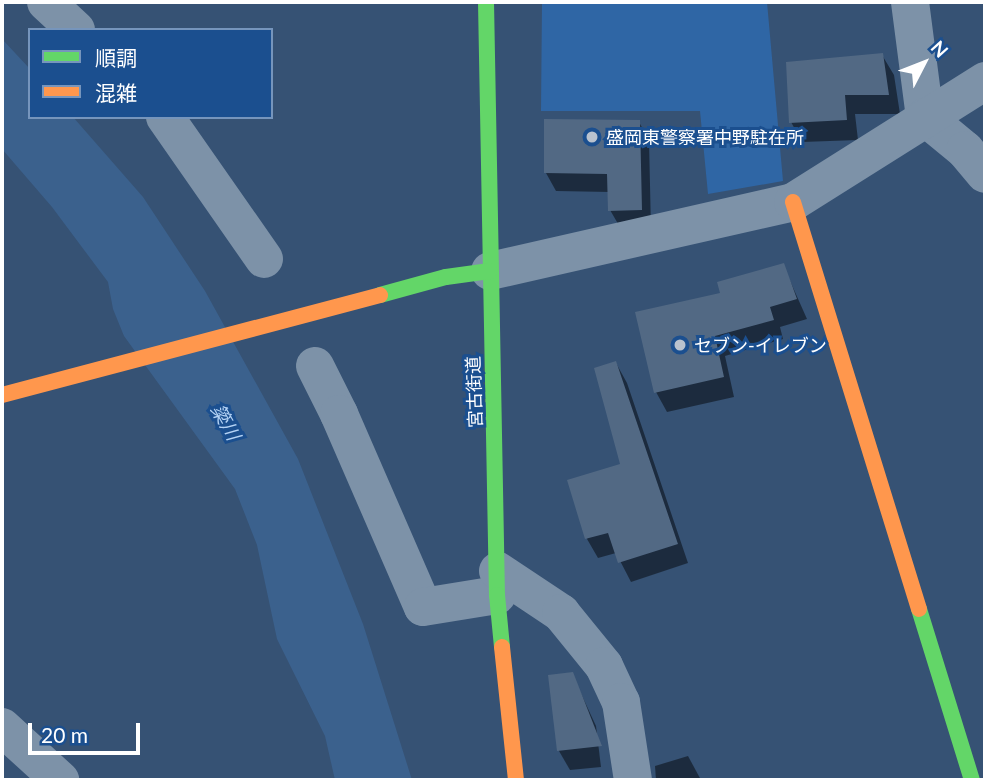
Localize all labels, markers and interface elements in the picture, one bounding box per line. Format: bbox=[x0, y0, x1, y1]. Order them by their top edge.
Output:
legend bbox=[28, 28, 273, 119]
north arrow bbox=[889, 28, 959, 98]
text: N bbox=[927, 35, 953, 62]
text: 順調 bbox=[95, 45, 137, 70]
text: 混雑 bbox=[95, 80, 137, 105]
place label: 盛岡東警察署中野駐在所 bbox=[606, 126, 804, 148]
marker: 盛岡東警察署中野駐在所 bbox=[584, 129, 600, 145]
place label: セブン-イレブン bbox=[694, 334, 827, 356]
marker: セブン-イレブン bbox=[672, 337, 688, 353]
street label: 宮古街道 bbox=[462, 356, 486, 428]
water label: 簗川 bbox=[207, 400, 245, 444]
scale bar bbox=[32, 708, 144, 752]
text: 20 m bbox=[41, 722, 88, 747]

